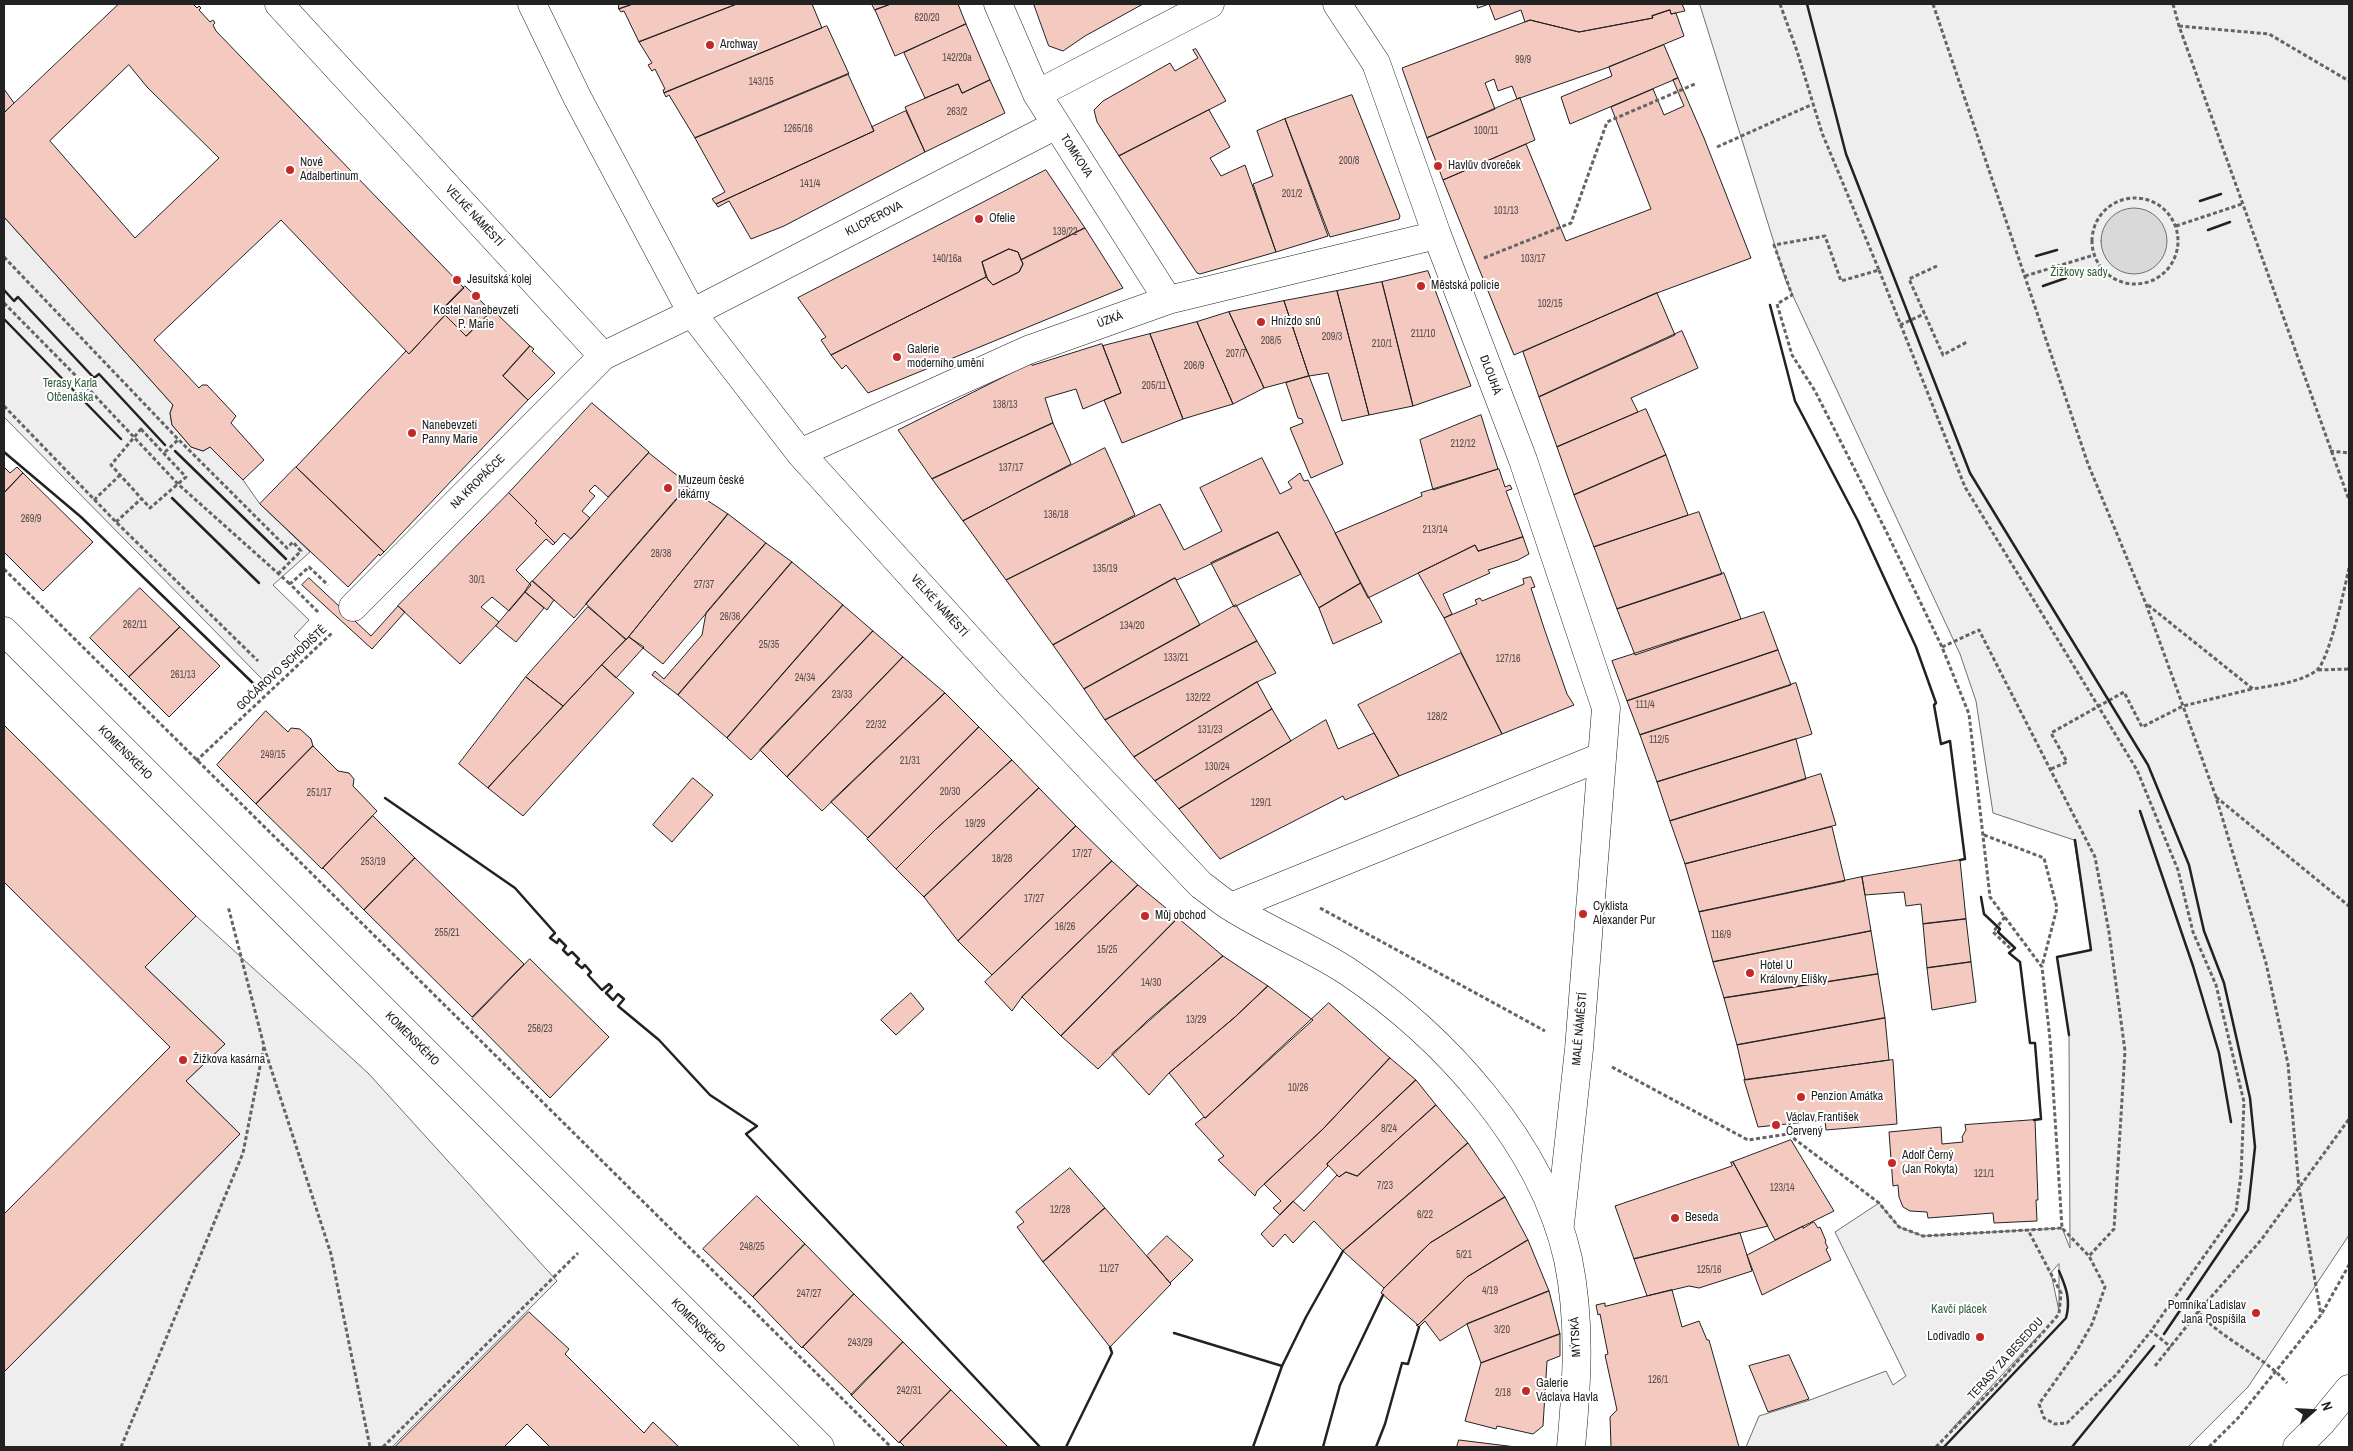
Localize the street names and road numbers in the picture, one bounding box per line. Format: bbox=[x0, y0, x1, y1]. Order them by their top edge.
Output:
street label: TOMKOVA bbox=[1057, 132, 1095, 180]
street label: VELKÉ NÁMĚSTÍ bbox=[442, 182, 506, 250]
street label: KLICPEROVA bbox=[843, 198, 905, 240]
street label: ÚZKÁ bbox=[1095, 309, 1125, 331]
street label: DLOUHÁ bbox=[1476, 353, 1504, 397]
street label: NA KROPÁČCE bbox=[448, 452, 508, 512]
street label: VELKÉ NÁMĚSTÍ bbox=[907, 572, 971, 640]
street label: GOČÁROVO SCHODIŠTĚ bbox=[234, 622, 330, 714]
street label: KOMENSKÉHO bbox=[95, 723, 155, 783]
street label: MALÉ NÁMĚSTÍ bbox=[1570, 992, 1590, 1066]
street label: KOMENSKÉHO bbox=[382, 1009, 442, 1069]
street label: KOMENSKÉHO bbox=[668, 1296, 728, 1356]
street label: TERASY ZA BESEDOU bbox=[1965, 1315, 2047, 1403]
street label: MÝTSKÁ bbox=[1568, 1316, 1584, 1358]

